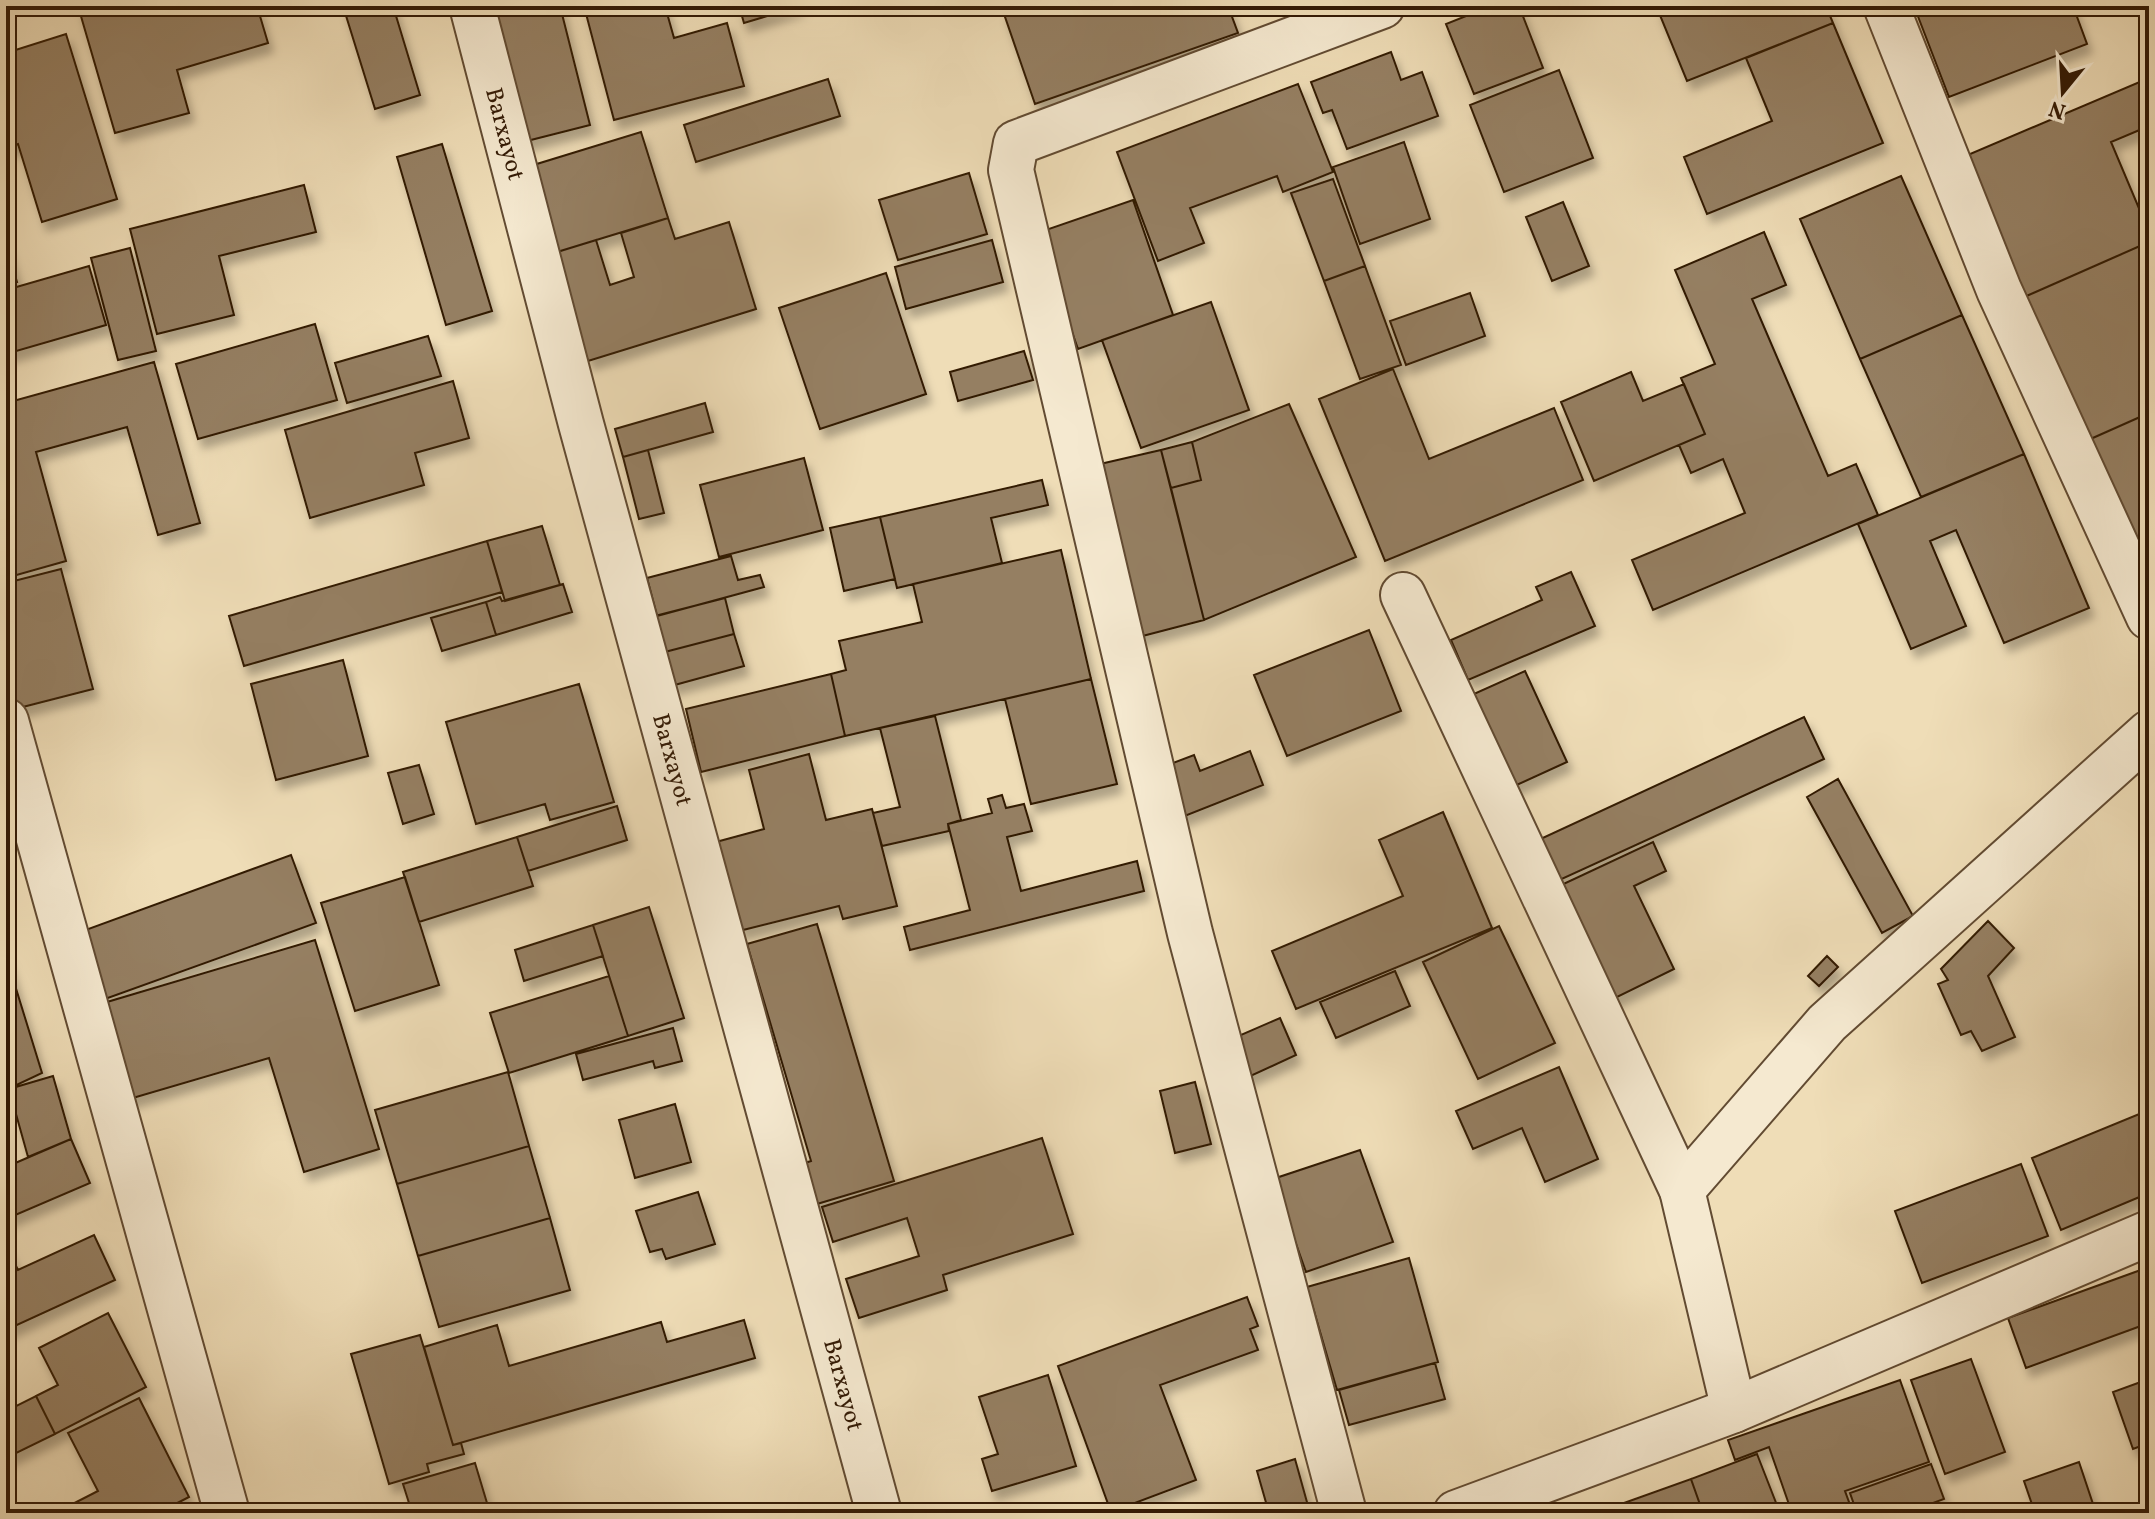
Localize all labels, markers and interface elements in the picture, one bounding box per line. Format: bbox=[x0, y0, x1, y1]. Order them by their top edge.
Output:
north arrow bbox=[2023, 52, 2103, 132]
street label: Barxayot bbox=[475, 84, 532, 184]
text: N bbox=[2045, 91, 2070, 126]
street label: Barxayot bbox=[642, 710, 700, 810]
street label: Barxayot bbox=[813, 1335, 871, 1435]

